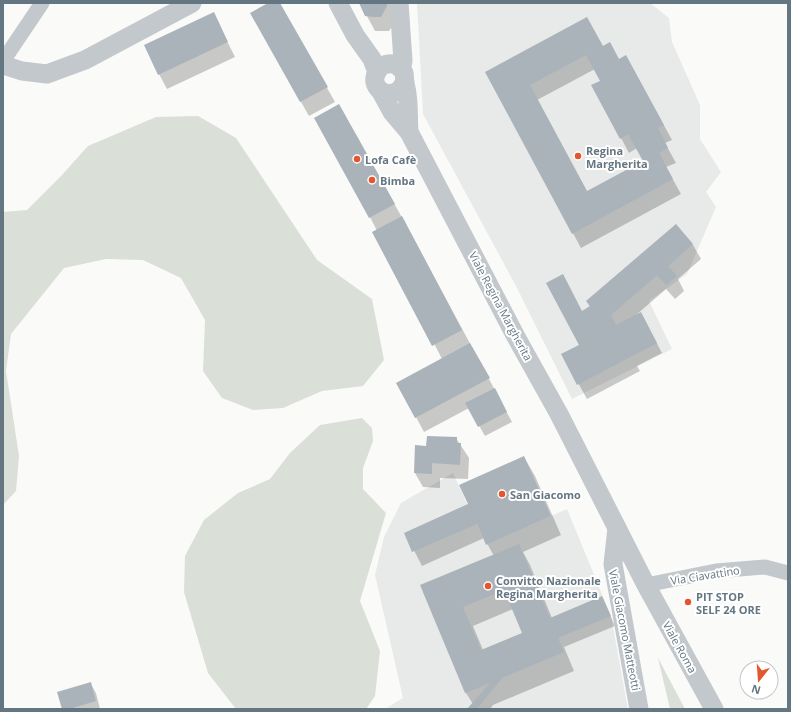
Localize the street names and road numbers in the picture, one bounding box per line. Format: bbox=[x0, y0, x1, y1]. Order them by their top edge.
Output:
street label: Viale Regina Margherita bbox=[466, 249, 536, 363]
street label: Via Ciavattino bbox=[669, 562, 741, 588]
street label: Viale Giacomo Matteotti bbox=[606, 568, 644, 692]
street label: Viale Roma bbox=[660, 618, 700, 676]

